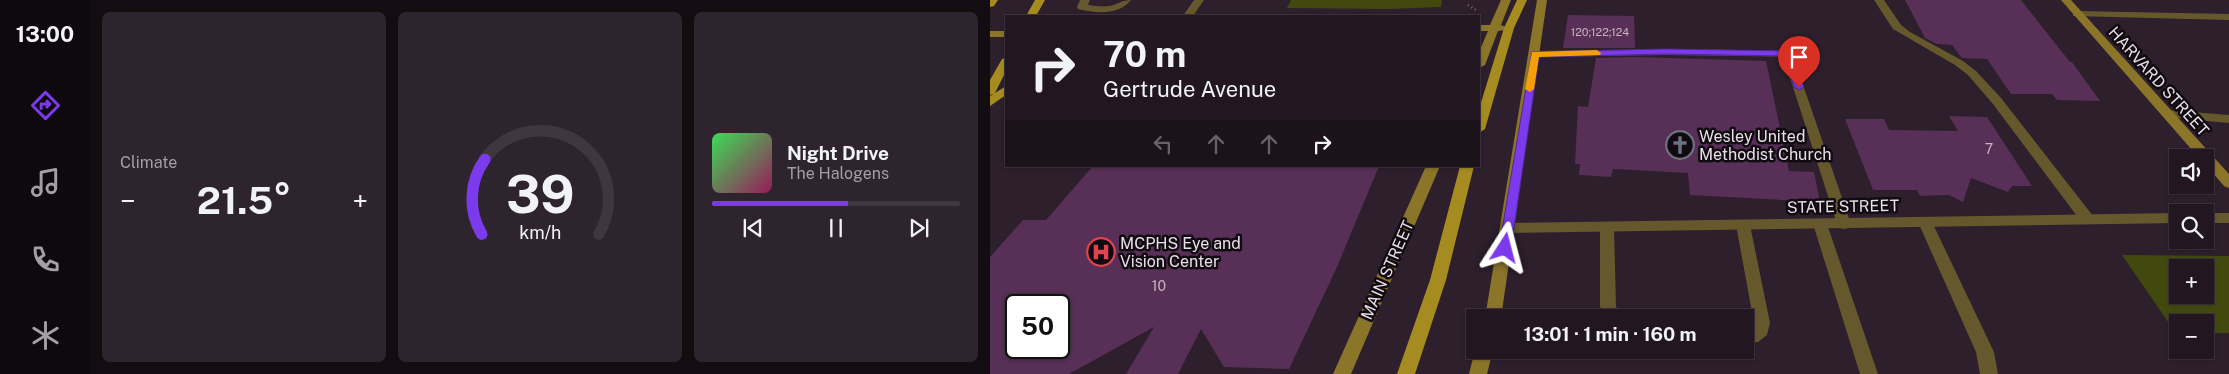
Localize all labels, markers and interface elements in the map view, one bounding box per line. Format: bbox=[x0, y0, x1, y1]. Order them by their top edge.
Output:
text: 13:00 bbox=[16, 21, 74, 47]
street label: HARVARD STREET bbox=[2105, 23, 2213, 140]
house number: 120;122;124 bbox=[1571, 26, 1629, 38]
text: 70 m bbox=[1103, 34, 1186, 75]
icon: right bbox=[1020, 35, 1085, 100]
pin bbox=[1778, 36, 1820, 87]
icon: arrive bbox=[1785, 43, 1813, 71]
text: Gertrude Avenue bbox=[1103, 76, 1276, 102]
icon: directions bbox=[28, 88, 63, 123]
place label: Wesley United Methodist Church bbox=[1699, 127, 1831, 164]
icon: left bbox=[1149, 130, 1177, 158]
icon: ahead bbox=[1202, 130, 1230, 158]
icon: ahead bbox=[1255, 130, 1283, 158]
icon: right bbox=[1308, 130, 1336, 158]
church icon: Wesley United Methodist Church bbox=[1665, 130, 1695, 160]
house number: 7 bbox=[1985, 141, 1993, 157]
text: Night Drive bbox=[787, 142, 889, 164]
map controls bbox=[2169, 149, 2214, 359]
button: sound bbox=[2169, 149, 2214, 194]
text: Climate bbox=[120, 153, 177, 172]
text: 39 bbox=[506, 164, 574, 225]
text: The Halogens bbox=[787, 164, 889, 183]
icon: music bbox=[28, 165, 63, 200]
text: 21.5° bbox=[197, 178, 291, 223]
text: − bbox=[120, 184, 136, 217]
text: + bbox=[352, 184, 368, 217]
street label: STATE STREET bbox=[1787, 196, 1900, 217]
button: search bbox=[2169, 204, 2214, 249]
icon: previous bbox=[739, 214, 767, 242]
icon: pause bbox=[822, 214, 850, 242]
icon: next bbox=[905, 214, 933, 242]
street label: MAIN STREET bbox=[1357, 217, 1418, 323]
position arrow bbox=[1478, 221, 1530, 273]
text: km/h bbox=[519, 222, 561, 243]
place label: MCPHS Eye and Vision Center bbox=[1120, 234, 1241, 271]
hospital icon: MCPHS Eye and Vision Center bbox=[1086, 237, 1116, 267]
icon: phone bbox=[28, 242, 63, 277]
button: + bbox=[2169, 259, 2214, 304]
house number: 10 bbox=[1152, 278, 1166, 294]
speed limit sign: 50 bbox=[1005, 294, 1070, 359]
button: − bbox=[2169, 314, 2214, 359]
icon: climate bbox=[28, 318, 63, 353]
text: 13:01 · 1 min · 160 m bbox=[1523, 323, 1697, 345]

